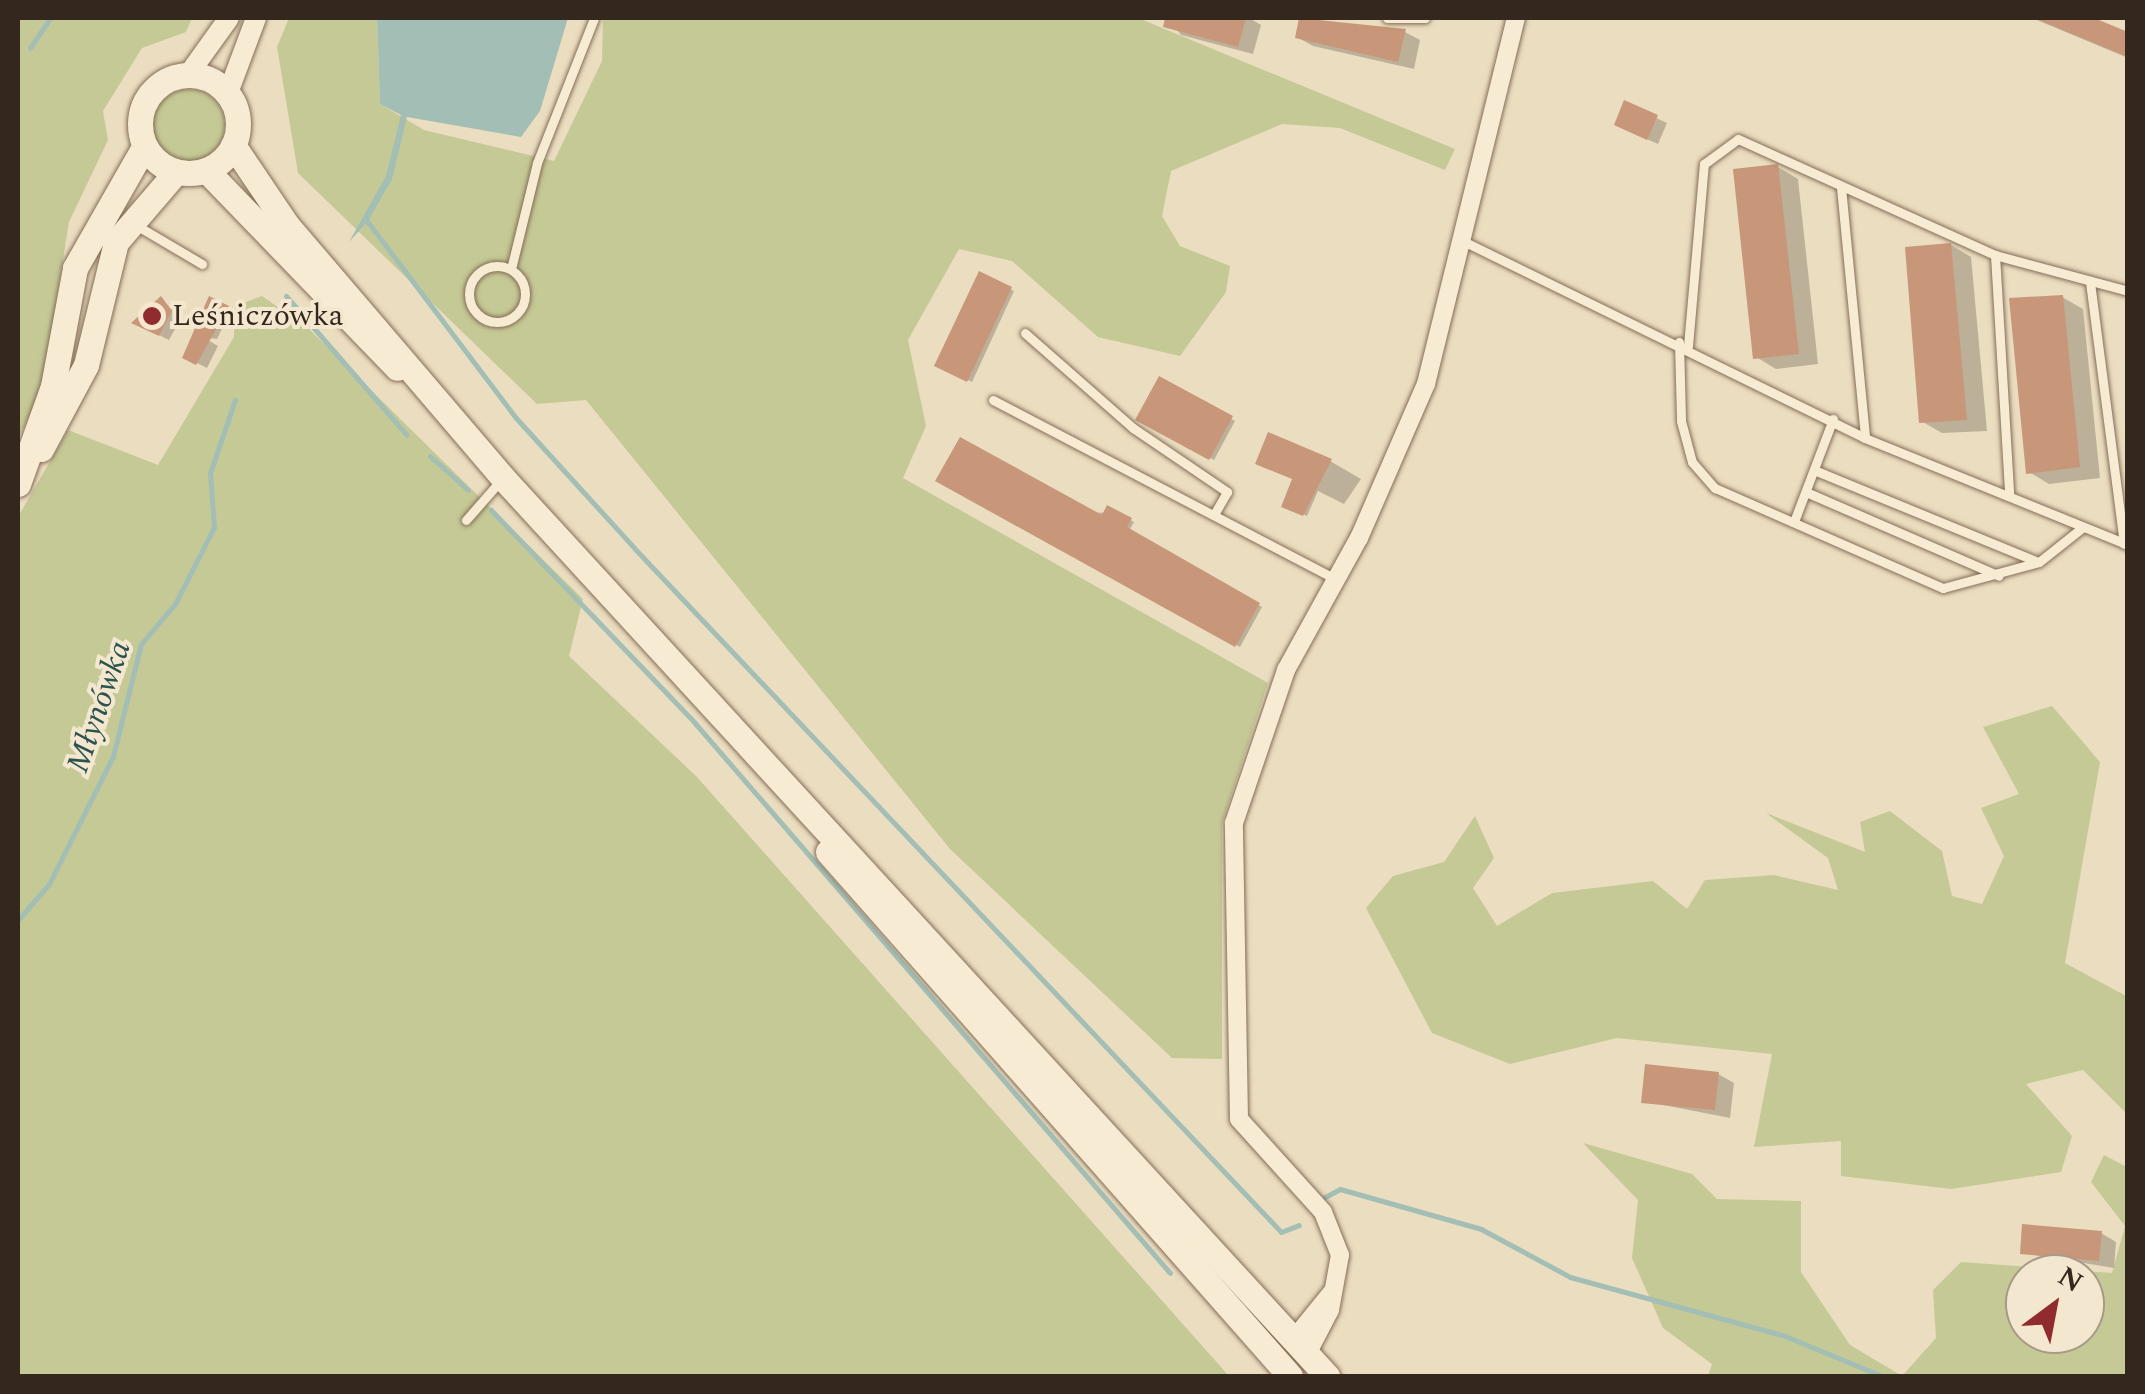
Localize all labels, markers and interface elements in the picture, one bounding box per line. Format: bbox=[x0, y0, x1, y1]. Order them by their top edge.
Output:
place label: Leśniczówka bbox=[172, 298, 343, 334]
marker: Leśniczówka bbox=[141, 305, 163, 327]
water label: Młynówka bbox=[60, 636, 140, 778]
north arrow bbox=[2005, 1254, 2105, 1354]
text: N bbox=[2049, 1256, 2091, 1304]

